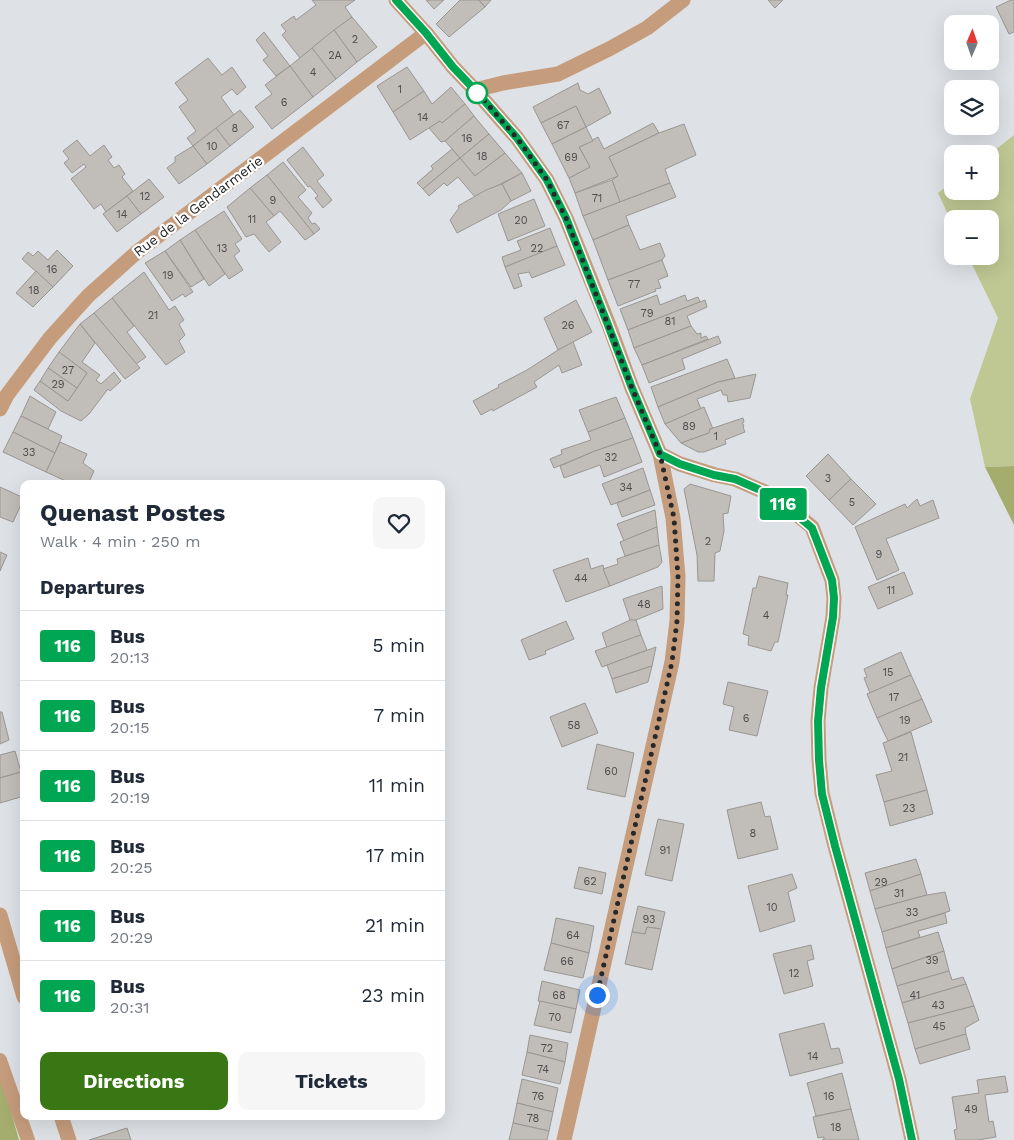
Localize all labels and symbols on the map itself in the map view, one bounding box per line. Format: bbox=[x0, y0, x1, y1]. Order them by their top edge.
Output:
north arrow bbox=[944, 15, 999, 70]
house number: 2 bbox=[352, 33, 358, 46]
house number: 2A bbox=[328, 49, 342, 62]
house number: 4 bbox=[310, 66, 317, 79]
unlabelled marker bbox=[466, 82, 488, 104]
house number: 1 bbox=[398, 83, 402, 96]
house number: 6 bbox=[281, 96, 288, 109]
house number: 14 bbox=[417, 111, 429, 124]
house number: 67 bbox=[557, 119, 569, 132]
house number: 8 bbox=[232, 122, 239, 135]
house number: 16 bbox=[462, 132, 473, 145]
house number: 10 bbox=[206, 140, 218, 153]
house number: 18 bbox=[476, 150, 488, 163]
house number: 69 bbox=[564, 151, 578, 164]
street label: Rue de la Gendarmerie bbox=[130, 152, 266, 260]
house number: 12 bbox=[140, 190, 150, 203]
house number: 71 bbox=[592, 192, 602, 205]
house number: 9 bbox=[270, 194, 277, 207]
house number: 14 bbox=[116, 208, 128, 221]
house number: 11 bbox=[248, 213, 256, 226]
house number: 20 bbox=[514, 214, 528, 227]
house number: 13 bbox=[217, 242, 227, 255]
house number: 22 bbox=[531, 242, 543, 255]
house number: 16 bbox=[47, 263, 58, 276]
house number: 19 bbox=[162, 269, 174, 282]
house number: 77 bbox=[628, 278, 640, 291]
house number: 18 bbox=[28, 284, 40, 297]
house number: 79 bbox=[641, 307, 654, 320]
house number: 21 bbox=[148, 309, 158, 322]
house number: 81 bbox=[664, 315, 676, 328]
house number: 26 bbox=[561, 319, 575, 332]
house number: 27 bbox=[62, 364, 74, 377]
house number: 29 bbox=[51, 378, 65, 391]
house number: 89 bbox=[682, 420, 696, 433]
house number: 1 bbox=[714, 430, 718, 443]
house number: 33 bbox=[23, 446, 35, 459]
house number: 32 bbox=[605, 451, 617, 464]
house number: 3 bbox=[825, 472, 831, 485]
house number: 34 bbox=[619, 481, 633, 494]
line badge: 116 bbox=[754, 488, 812, 520]
house number: 5 bbox=[849, 496, 855, 509]
house number: 2 bbox=[705, 535, 711, 548]
house number: 9 bbox=[876, 548, 883, 561]
house number: 44 bbox=[574, 572, 588, 585]
house number: 11 bbox=[887, 584, 895, 597]
house number: 48 bbox=[637, 598, 651, 611]
house number: 4 bbox=[763, 609, 770, 622]
house number: 15 bbox=[883, 666, 893, 679]
house number: 17 bbox=[889, 691, 899, 704]
house number: 6 bbox=[743, 712, 750, 725]
house number: 19 bbox=[899, 714, 911, 727]
house number: 58 bbox=[567, 719, 581, 732]
house number: 21 bbox=[898, 751, 908, 764]
house number: 60 bbox=[604, 765, 618, 778]
house number: 23 bbox=[903, 802, 915, 815]
house number: 8 bbox=[750, 827, 757, 840]
house number: 91 bbox=[659, 844, 671, 857]
house number: 62 bbox=[583, 875, 597, 888]
house number: 29 bbox=[874, 876, 888, 889]
house number: 31 bbox=[894, 887, 904, 900]
house number: 10 bbox=[766, 901, 778, 914]
house number: 33 bbox=[906, 906, 918, 919]
house number: 93 bbox=[643, 913, 655, 926]
house number: 64 bbox=[566, 929, 580, 942]
house number: 39 bbox=[925, 954, 939, 967]
house number: 66 bbox=[560, 955, 574, 968]
house number: 12 bbox=[789, 967, 799, 980]
your location bbox=[585, 983, 610, 1008]
house number: 68 bbox=[552, 989, 566, 1002]
house number: 41 bbox=[910, 989, 920, 1002]
house number: 43 bbox=[931, 999, 945, 1012]
house number: 70 bbox=[549, 1011, 562, 1024]
house number: 45 bbox=[932, 1020, 946, 1033]
house number: 72 bbox=[541, 1042, 553, 1055]
house number: 14 bbox=[807, 1050, 819, 1063]
house number: 74 bbox=[537, 1063, 549, 1076]
house number: 76 bbox=[532, 1090, 545, 1103]
house number: 16 bbox=[824, 1090, 835, 1103]
house number: 49 bbox=[964, 1103, 978, 1116]
house number: 78 bbox=[527, 1112, 540, 1125]
house number: 18 bbox=[830, 1121, 842, 1134]

